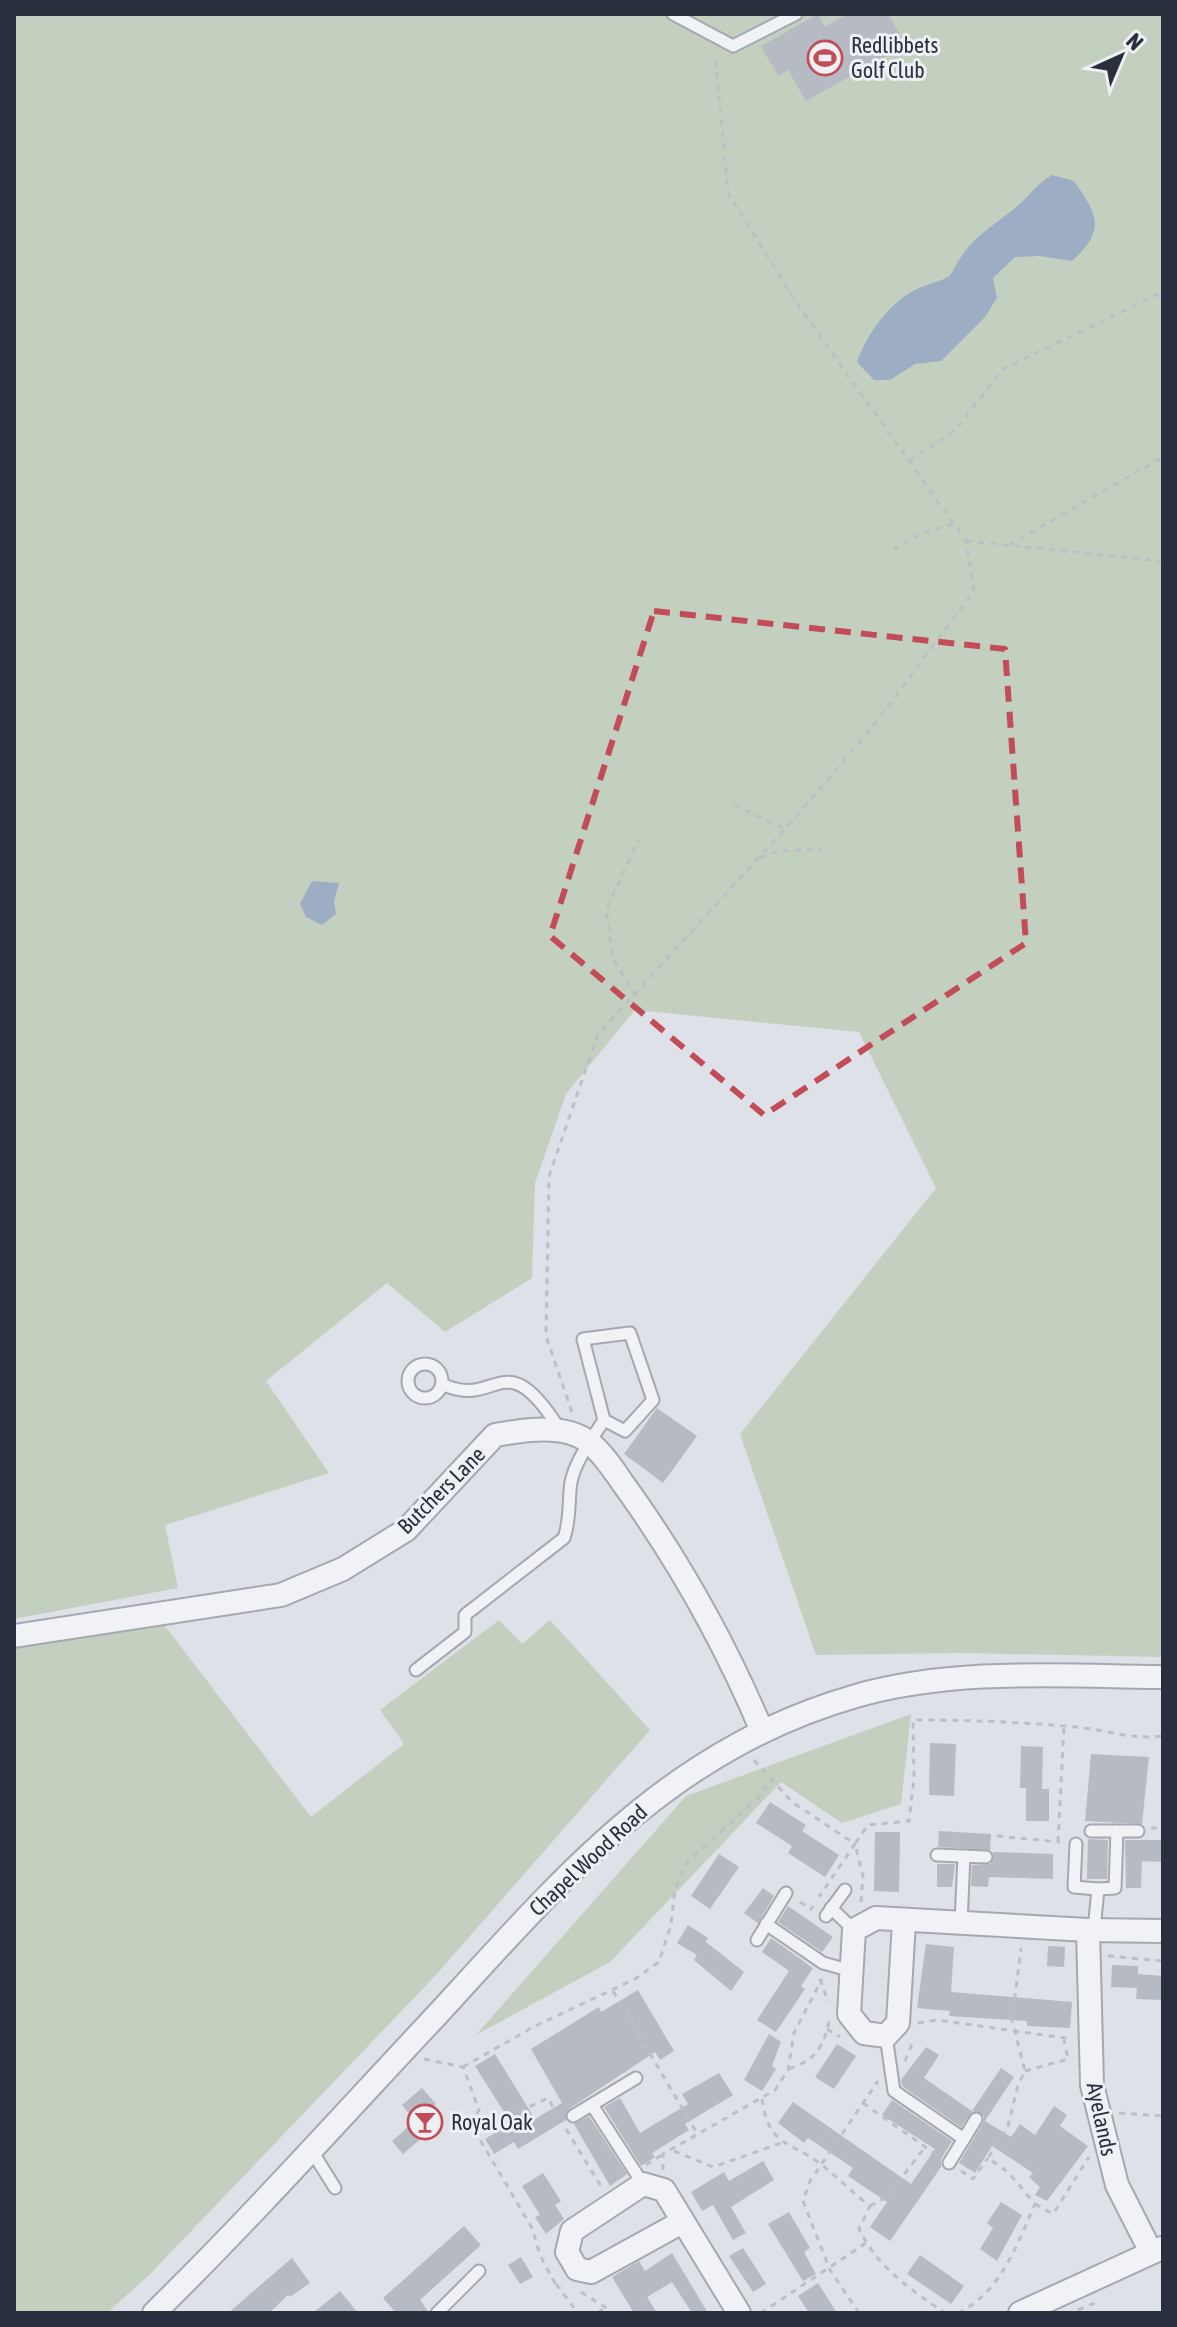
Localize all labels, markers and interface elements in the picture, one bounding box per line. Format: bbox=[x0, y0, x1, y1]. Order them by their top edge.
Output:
north arrow bbox=[1081, 16, 1161, 96]
text: N bbox=[1121, 28, 1149, 55]
place label: Redlibbets Golf Club bbox=[851, 32, 938, 83]
sports icon: Redlibbets Golf Club bbox=[806, 39, 844, 77]
street label: Butchers Lane bbox=[392, 1441, 490, 1539]
street label: Chapel Wood Road bbox=[524, 1799, 652, 1921]
street label: Ayelands bbox=[1082, 2080, 1123, 2158]
bar icon: Royal Oak bbox=[406, 2103, 444, 2141]
place label: Royal Oak bbox=[451, 2109, 533, 2135]

